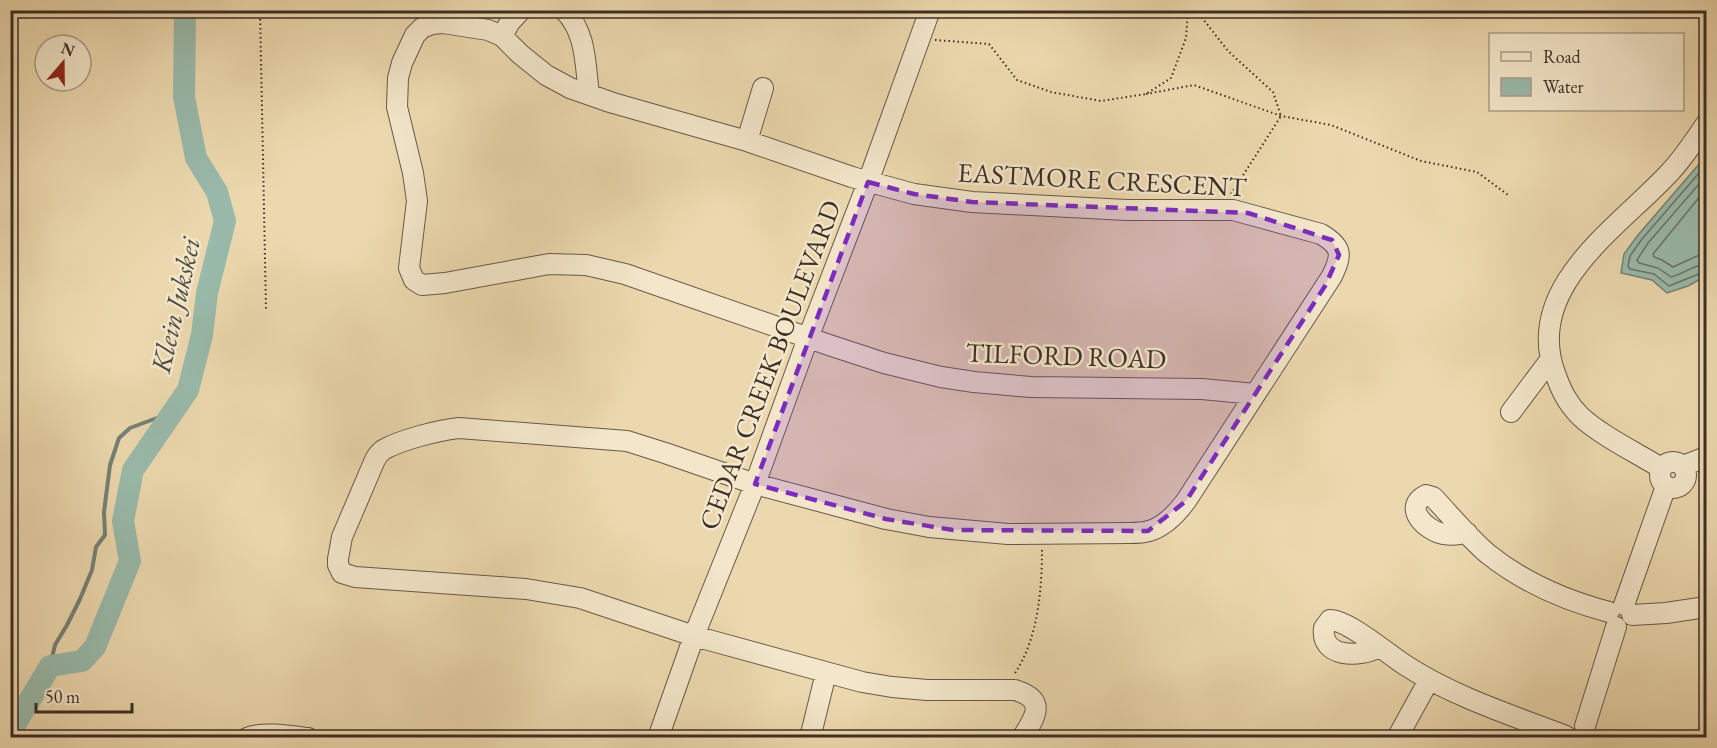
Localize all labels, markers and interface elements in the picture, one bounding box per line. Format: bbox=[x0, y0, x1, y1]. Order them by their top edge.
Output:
north arrow bbox=[33, 33, 93, 93]
legend bbox=[1489, 33, 1684, 111]
text: N bbox=[58, 37, 78, 61]
text: Road bbox=[1543, 45, 1582, 68]
text: Water bbox=[1543, 75, 1584, 98]
street label: EASTMORE CRESCENT bbox=[957, 154, 1248, 205]
street label: CEDAR CREEK BOULEVARD bbox=[690, 195, 849, 535]
water label: Klein Jukskei bbox=[142, 232, 208, 377]
street label: TILFORD ROAD bbox=[965, 335, 1167, 376]
scale bar bbox=[36, 676, 132, 714]
text: 50 m bbox=[45, 685, 80, 708]

